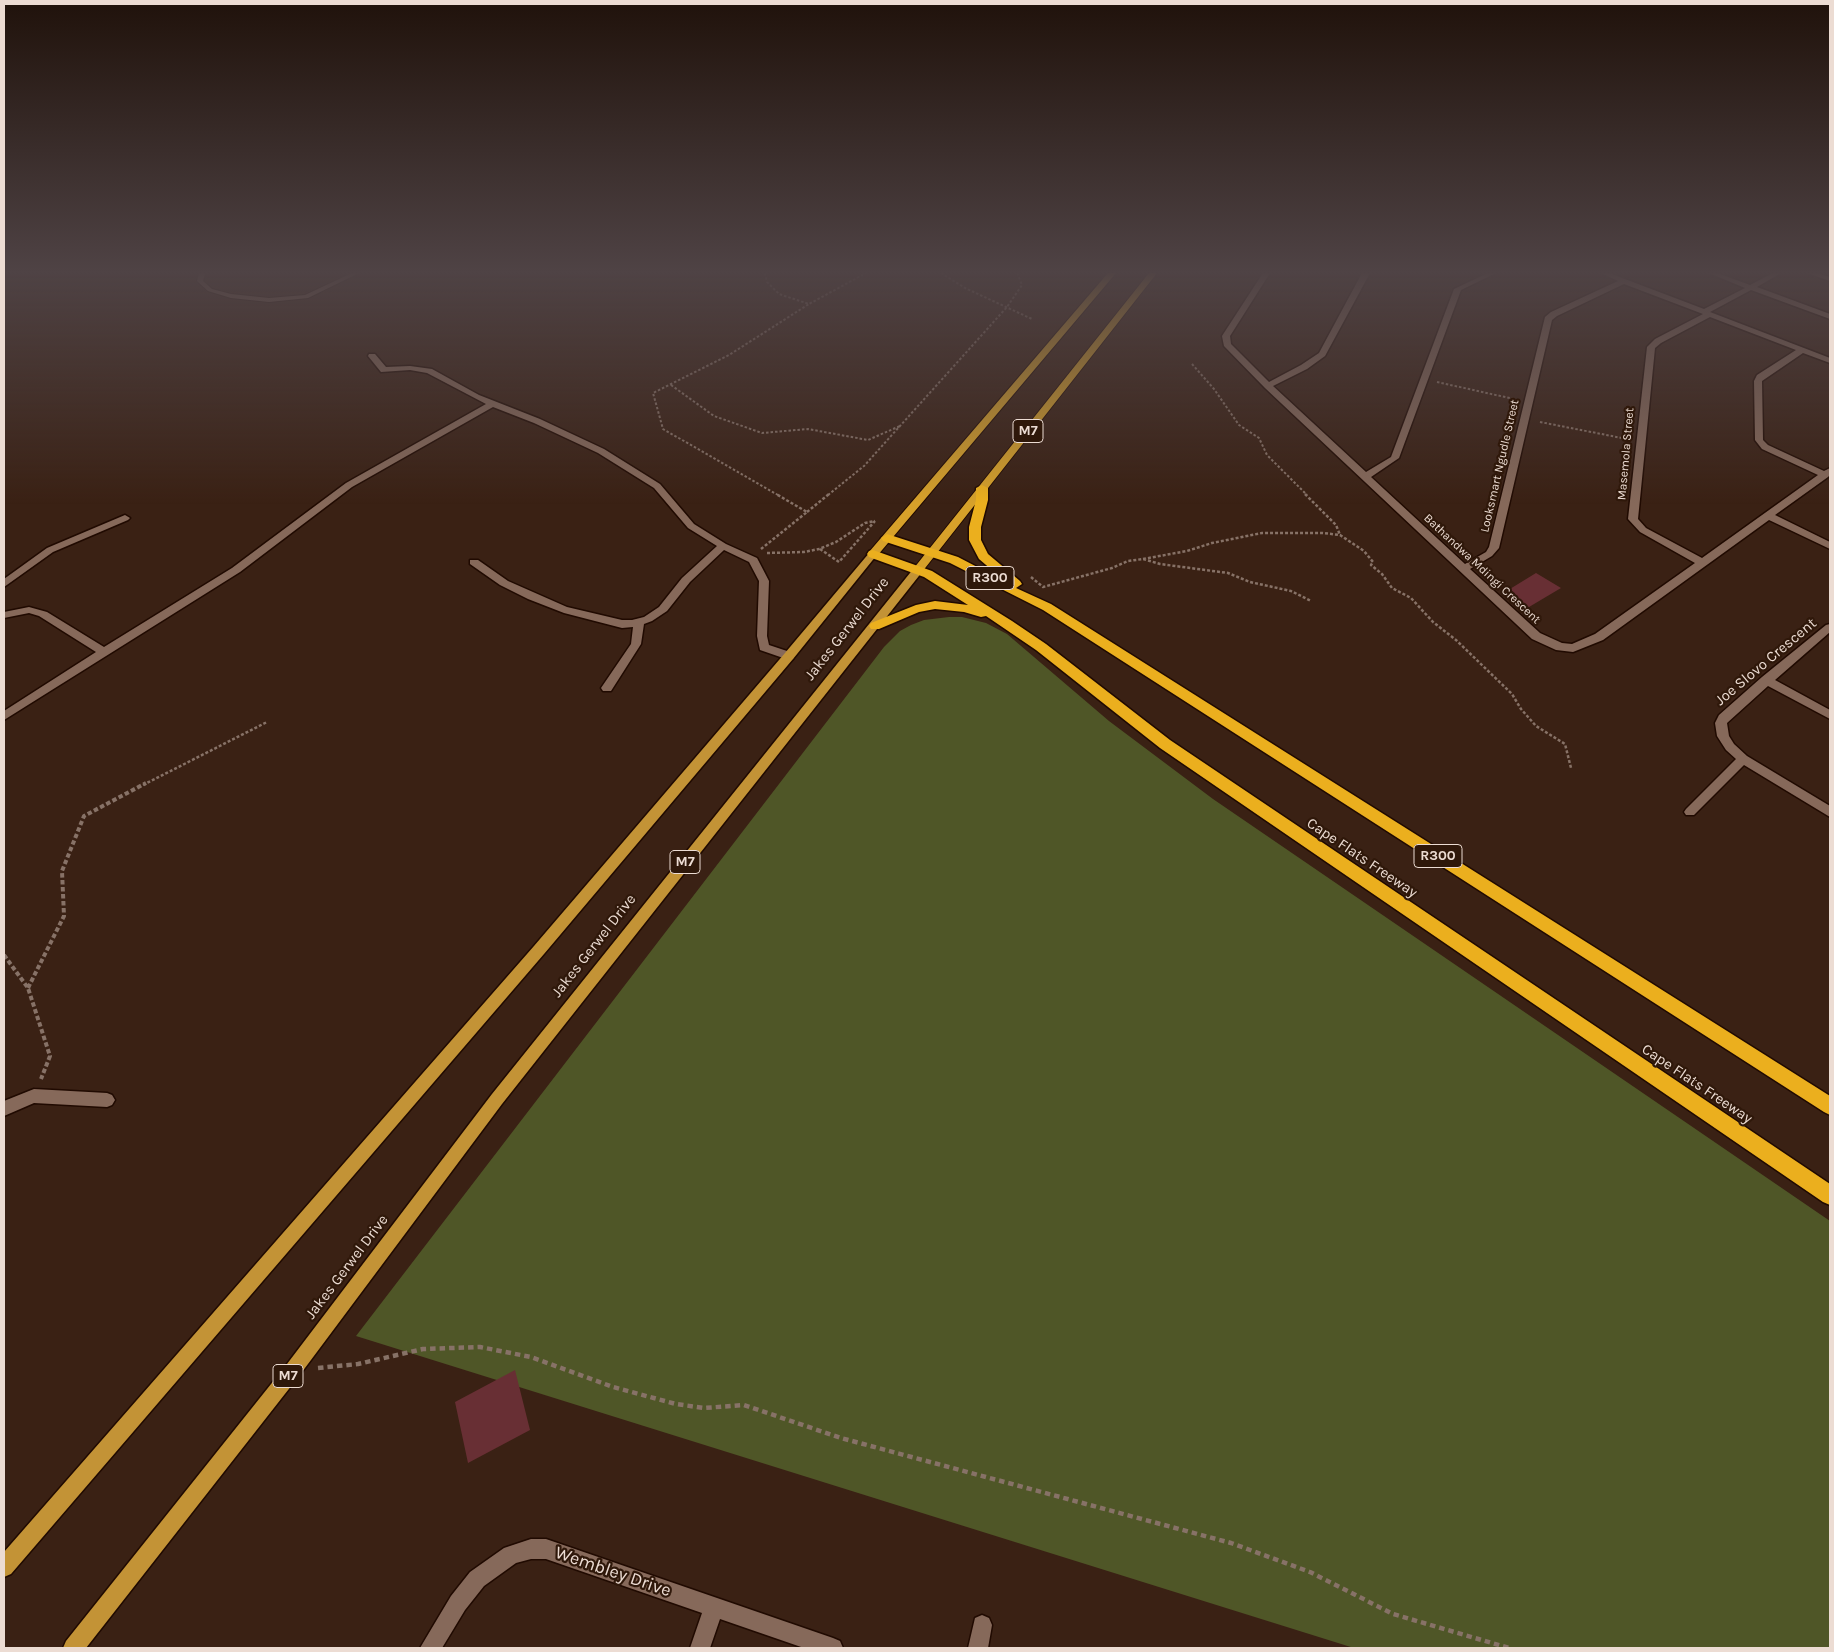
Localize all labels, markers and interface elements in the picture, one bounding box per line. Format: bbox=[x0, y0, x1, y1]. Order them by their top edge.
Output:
street label: Looksmart Ngudle Street bbox=[1478, 398, 1522, 534]
street label: Masemola Street bbox=[1615, 407, 1637, 501]
road number: M7 bbox=[1013, 420, 1043, 442]
street label: Bathandwa Mdingi Crescent bbox=[1421, 511, 1543, 627]
road number: R300 bbox=[966, 566, 1014, 590]
street label: Jakes Gerwel Drive bbox=[801, 574, 893, 684]
street label: Joe Slovo Crescent bbox=[1712, 614, 1820, 710]
street label: Cape Flats Freeway bbox=[1303, 814, 1421, 902]
road number: R300 bbox=[1414, 844, 1462, 868]
road number: M7 bbox=[670, 850, 700, 874]
street label: Jakes Gerwel Drive bbox=[548, 891, 640, 1001]
street label: Cape Flats Freeway bbox=[1638, 1040, 1756, 1128]
street label: Jakes Gerwel Drive bbox=[302, 1211, 392, 1323]
road number: M7 bbox=[273, 1364, 303, 1388]
street label: Wembley Drive bbox=[552, 1542, 674, 1602]

